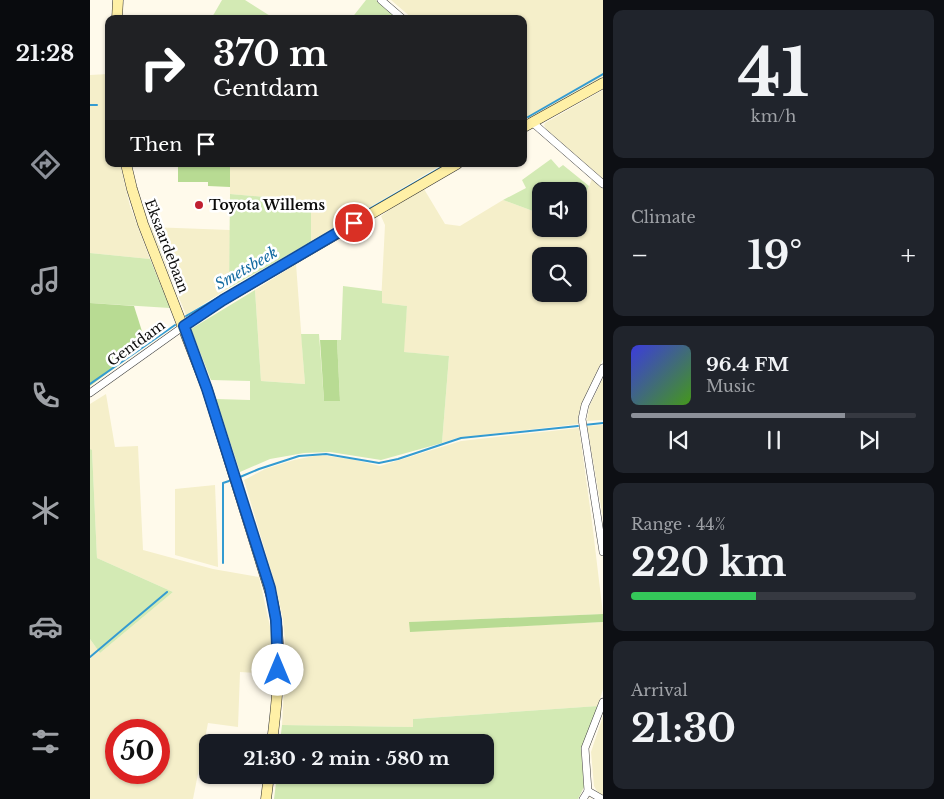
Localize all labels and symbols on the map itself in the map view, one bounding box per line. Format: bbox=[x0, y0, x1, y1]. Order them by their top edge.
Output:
place label: Toyota Willems bbox=[209, 196, 326, 214]
street label: Eksaardebaan bbox=[141, 197, 193, 296]
marker: Toyota Willems bbox=[193, 199, 205, 211]
pin bbox=[333, 202, 375, 244]
water label: Smetsbeek bbox=[211, 242, 281, 294]
street label: Gentdam bbox=[103, 316, 169, 370]
position arrow bbox=[251, 643, 303, 695]
speed limit sign: 50 bbox=[105, 719, 170, 784]

